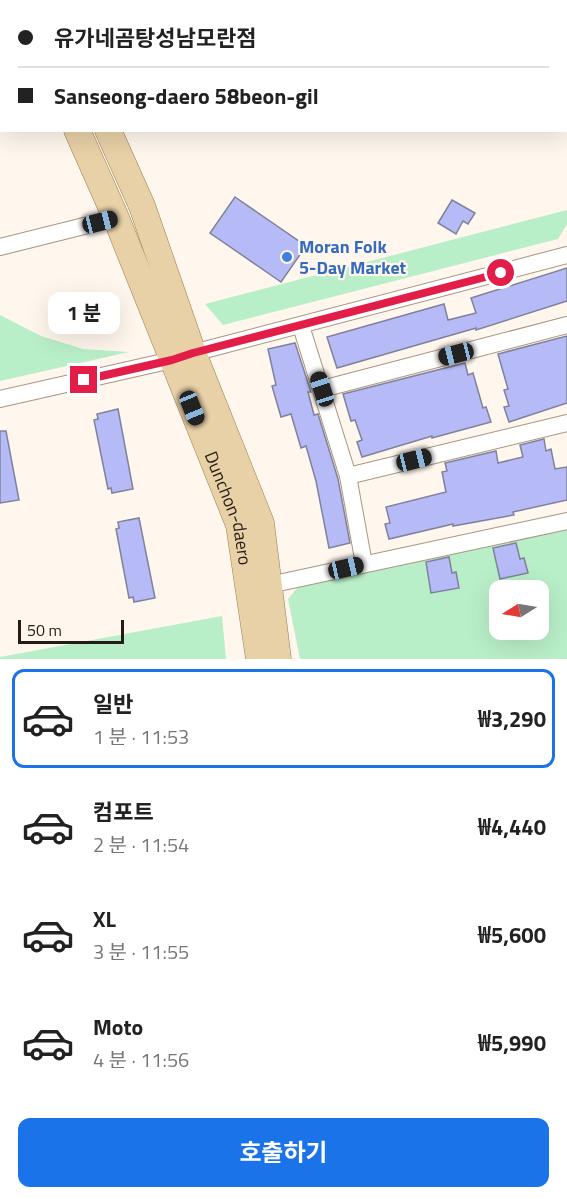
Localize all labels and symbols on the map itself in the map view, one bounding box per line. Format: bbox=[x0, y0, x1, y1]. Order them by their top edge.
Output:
car bbox=[80, 209, 120, 235]
place label: Moran Folk 5-Day Market bbox=[299, 233, 407, 281]
marker: Moran Folk 5-Day Market bbox=[280, 250, 294, 264]
route start bbox=[487, 259, 514, 286]
callout: 1 분 bbox=[48, 293, 120, 335]
car bbox=[436, 341, 476, 367]
route end bbox=[70, 366, 97, 393]
car bbox=[308, 369, 336, 409]
car bbox=[177, 388, 207, 428]
street label: Dunchon-daero bbox=[198, 447, 259, 567]
car bbox=[394, 447, 434, 473]
car bbox=[326, 555, 366, 581]
north arrow bbox=[489, 580, 549, 640]
scale bar bbox=[18, 617, 124, 644]

